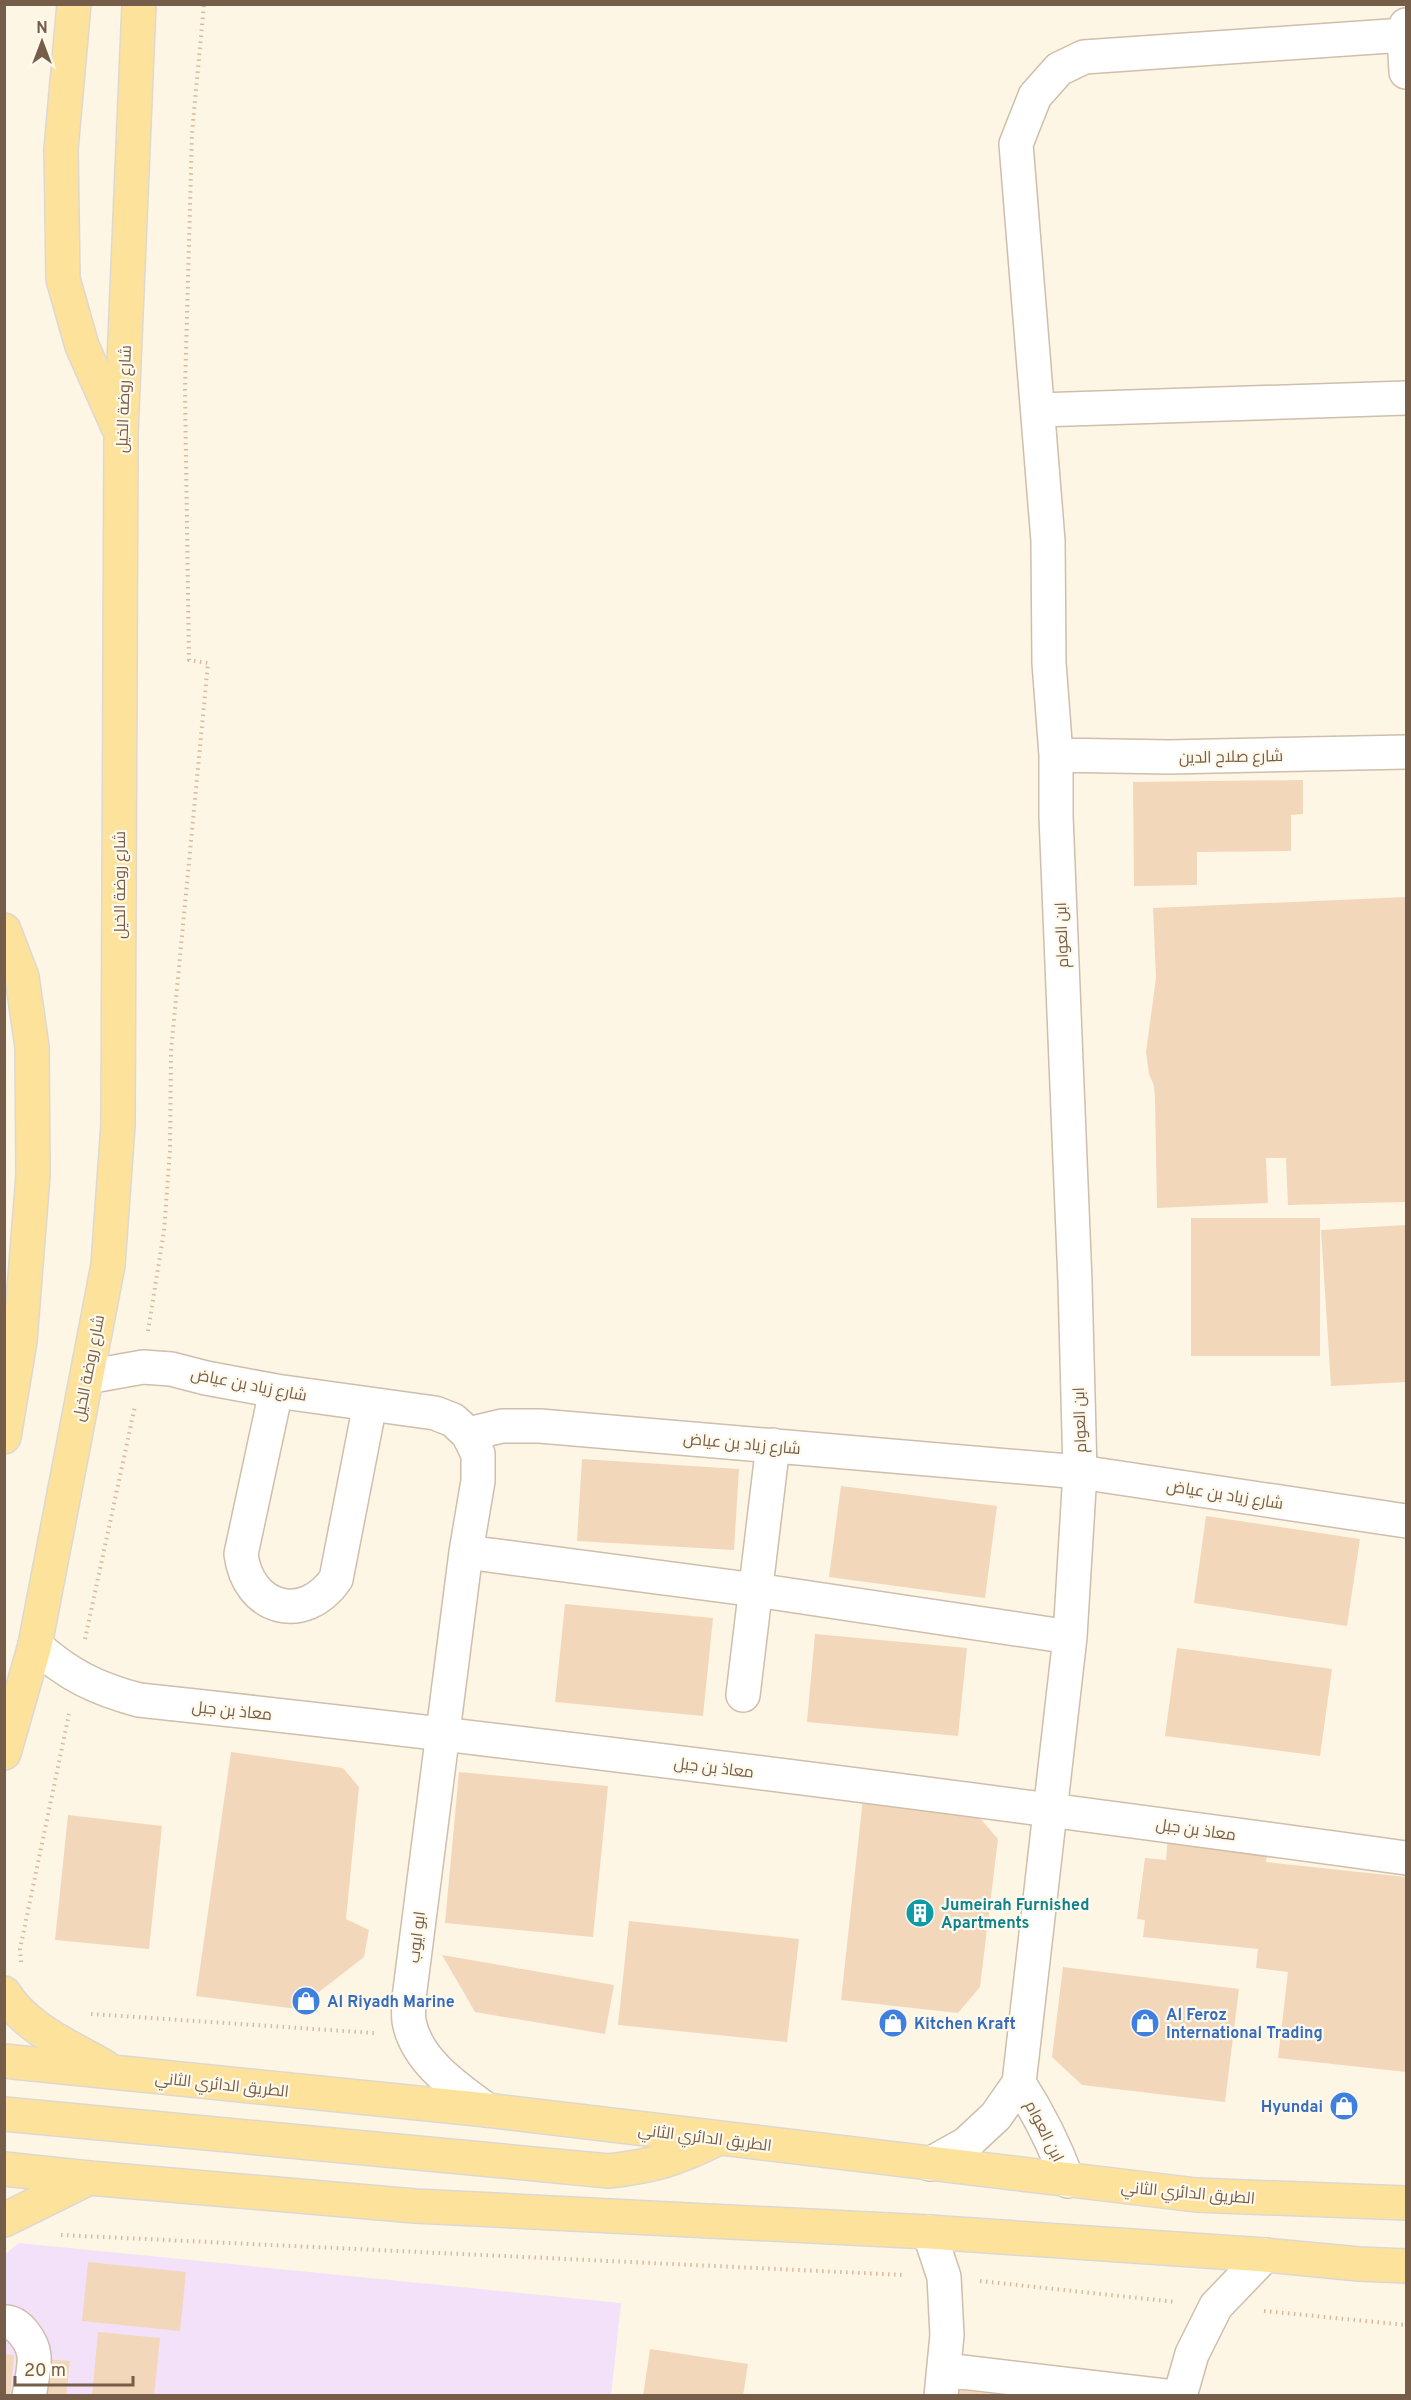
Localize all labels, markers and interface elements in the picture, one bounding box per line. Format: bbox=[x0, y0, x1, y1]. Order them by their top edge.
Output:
north arrow bbox=[12, 12, 72, 72]
text: N bbox=[36, 19, 48, 39]
street label: شارع روضة الخيل bbox=[113, 345, 137, 453]
street label: شارع صلاح الدين bbox=[1179, 747, 1283, 769]
street label: شارع روضة الخيل bbox=[111, 831, 131, 939]
street label: ابن العوام bbox=[1052, 902, 1074, 968]
street label: شارع روضة الخيل bbox=[70, 1313, 110, 1423]
street label: شارع زياد بن عياض bbox=[189, 1365, 308, 1407]
street label: ابن العوام bbox=[1070, 1387, 1092, 1453]
street label: شارع زياد بن عياض bbox=[682, 1430, 801, 1460]
street label: شارع زياد بن عياض bbox=[1165, 1477, 1284, 1515]
street label: معاذ بن جبل bbox=[191, 1698, 273, 1726]
street label: معاذ بن جبل bbox=[673, 1754, 755, 1784]
street label: معاذ بن جبل bbox=[1154, 1815, 1237, 1846]
place label: Jumeirah Furnished Apartments bbox=[941, 1896, 1089, 1934]
building icon: Jumeirah Furnished Apartments bbox=[904, 1897, 936, 1929]
street label: ابو ايوب bbox=[405, 1910, 431, 1964]
shop icon: Al Riyadh Marine bbox=[290, 1985, 322, 2017]
place label: Al Riyadh Marine bbox=[327, 1993, 455, 2013]
place label: Al Feroz International Trading bbox=[1166, 2006, 1323, 2044]
shop icon: Kitchen Kraft bbox=[877, 2007, 909, 2039]
shop icon: Al Feroz International Trading bbox=[1129, 2007, 1161, 2039]
place label: Kitchen Kraft bbox=[914, 2015, 1016, 2035]
street label: الطريق الدائري الثاني bbox=[154, 2069, 290, 2105]
shop icon: Hyundai bbox=[1328, 2090, 1360, 2122]
street label: ابن العوام bbox=[1019, 2098, 1067, 2166]
place label: Hyundai bbox=[1261, 2098, 1323, 2118]
street label: الطريق الدائري الثاني bbox=[637, 2121, 773, 2159]
street label: الطريق الدائري الثاني bbox=[1120, 2178, 1256, 2212]
scale bar bbox=[15, 2349, 134, 2387]
text: 20 m bbox=[24, 2360, 66, 2383]

